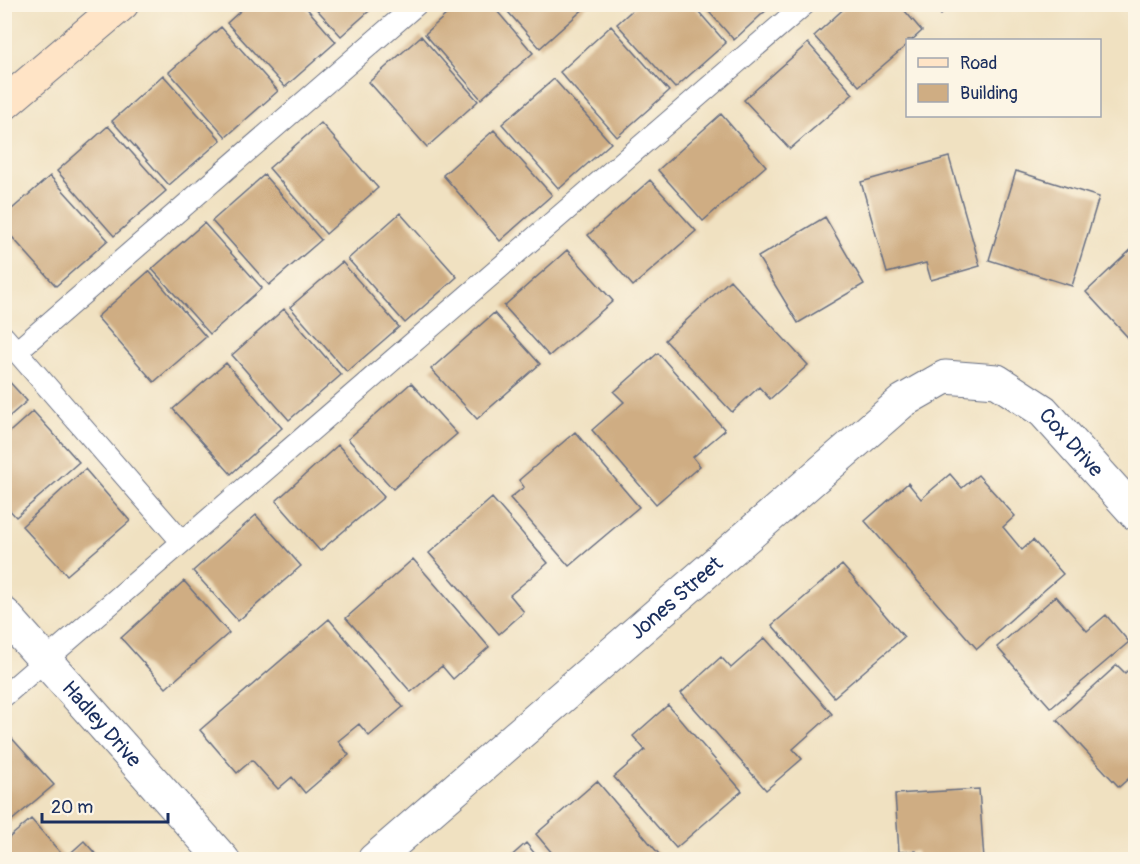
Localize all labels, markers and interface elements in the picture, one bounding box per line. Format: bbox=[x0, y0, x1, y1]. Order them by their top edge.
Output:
legend bbox=[906, 39, 1101, 117]
text: Road bbox=[960, 52, 997, 75]
text: Building bbox=[960, 82, 1018, 105]
street label: Cox Drive bbox=[1033, 402, 1110, 483]
street label: Jones Street bbox=[624, 550, 729, 646]
street label: Hadley Drive bbox=[56, 675, 148, 773]
scale bar bbox=[42, 786, 168, 824]
text: 20 m bbox=[51, 796, 93, 819]

